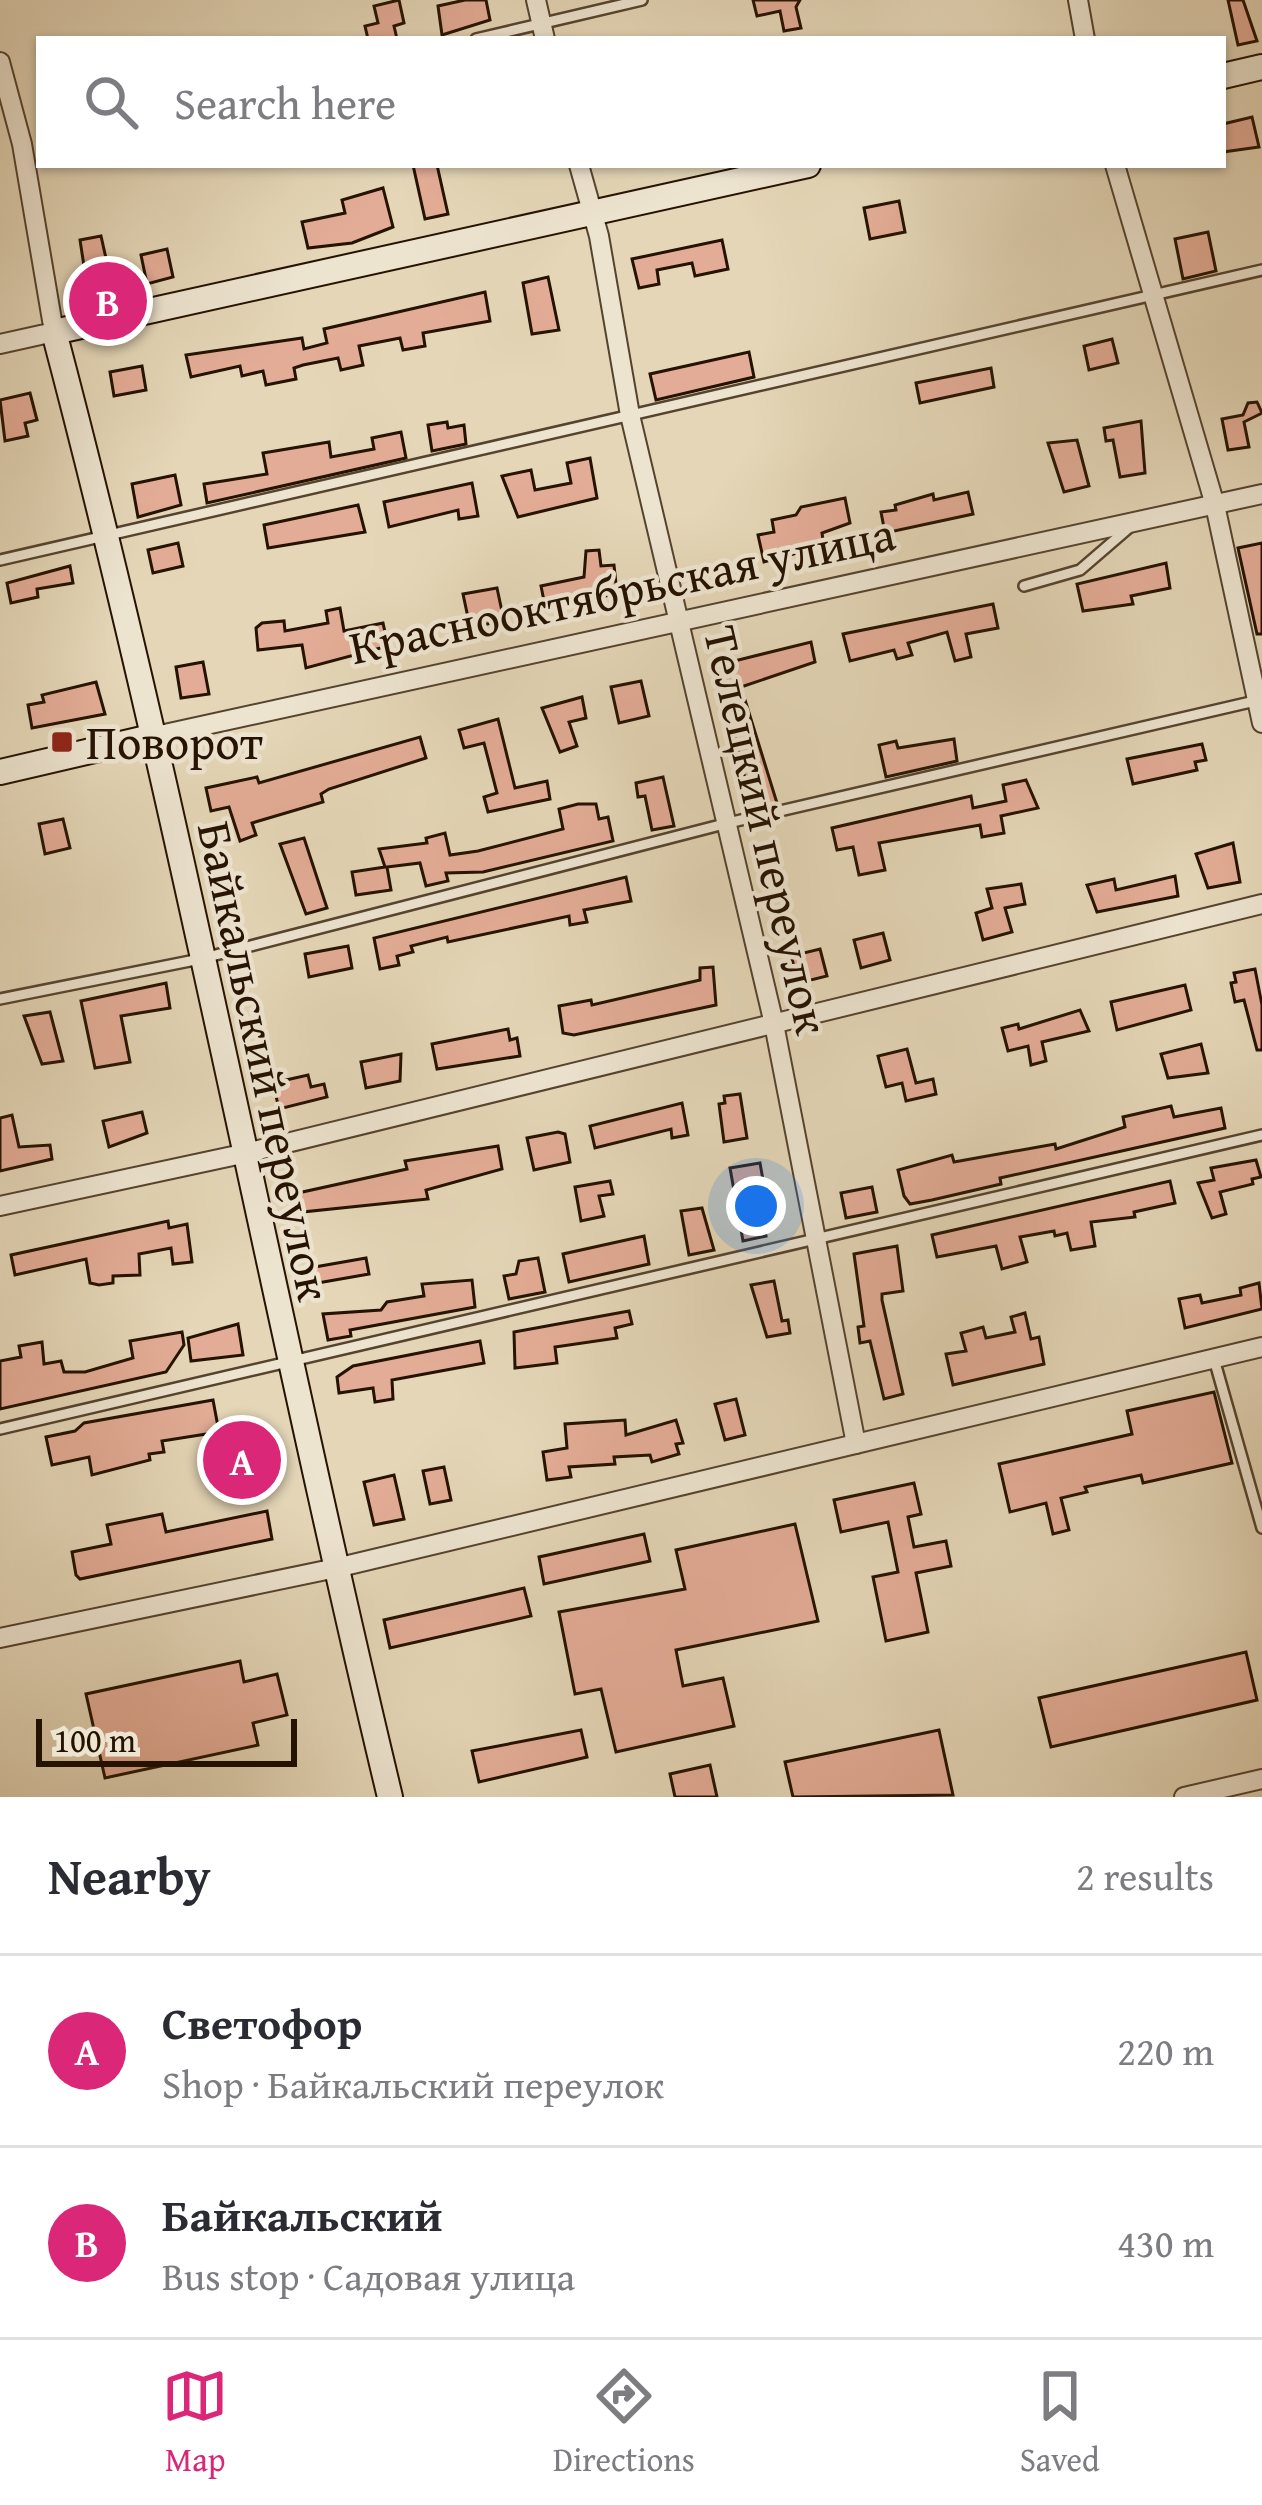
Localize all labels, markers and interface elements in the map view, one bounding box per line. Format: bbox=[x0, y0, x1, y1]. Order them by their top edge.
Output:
search box bbox=[36, 36, 1226, 168]
icon: search bbox=[78, 69, 144, 135]
text: Search here bbox=[174, 70, 396, 135]
pin: B bbox=[69, 256, 147, 346]
street label: Краснооктябрьская улица bbox=[343, 497, 901, 682]
street label: Телецкий переулок bbox=[686, 619, 849, 1041]
place label: Поворот bbox=[86, 706, 263, 777]
marker: Поворот bbox=[49, 729, 75, 755]
street label: Байкальский переулок bbox=[180, 815, 351, 1307]
your location bbox=[726, 1176, 786, 1236]
pin: A bbox=[203, 1415, 281, 1505]
scale bar bbox=[36, 1713, 297, 1766]
text: 100 m bbox=[54, 1716, 136, 1764]
text: Nearby bbox=[48, 1838, 211, 1913]
text: 2 results bbox=[1076, 1847, 1214, 1904]
text: Светофор bbox=[162, 1990, 362, 2055]
text: A bbox=[75, 2022, 99, 2079]
text: 220 m bbox=[1117, 2022, 1214, 2079]
text: Shop · Байкальский переулок bbox=[162, 2055, 664, 2112]
text: Байкальский bbox=[162, 2182, 443, 2247]
text: B bbox=[75, 2214, 99, 2271]
text: 430 m bbox=[1117, 2214, 1214, 2271]
text: Bus stop · Садовая улица bbox=[162, 2247, 575, 2304]
tab: Map bbox=[162, 2363, 228, 2483]
tab: Directions bbox=[553, 2363, 695, 2483]
tab: Saved bbox=[1020, 2363, 1100, 2483]

